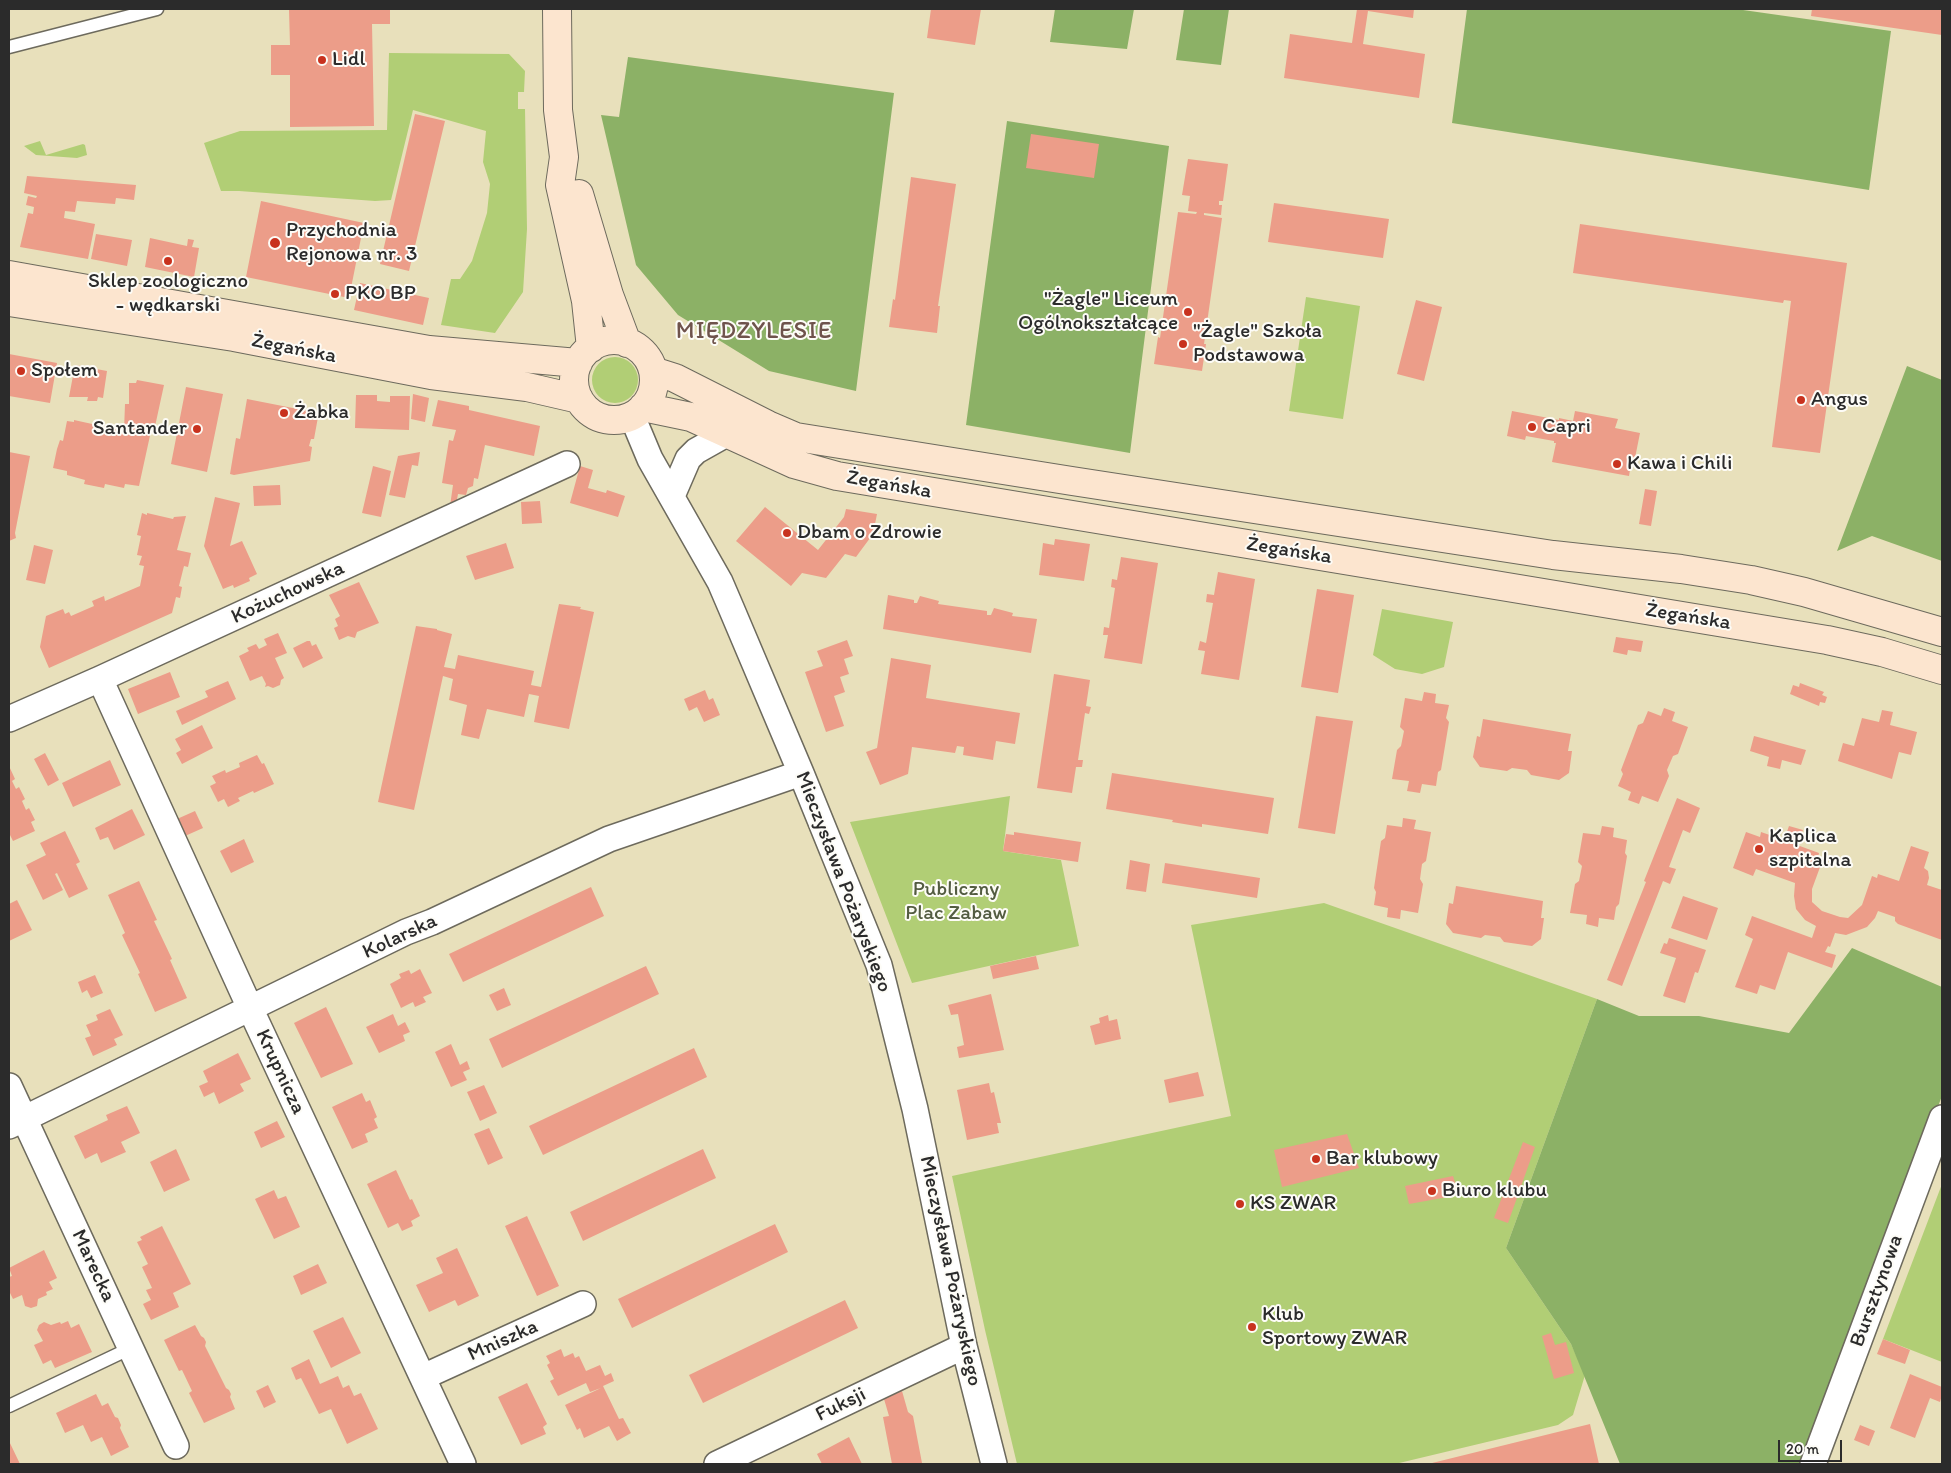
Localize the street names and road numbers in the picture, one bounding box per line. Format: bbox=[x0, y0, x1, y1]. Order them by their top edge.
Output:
street label: Żegańska bbox=[249, 328, 339, 370]
street label: Żegańska bbox=[844, 465, 934, 505]
street label: Żegańska bbox=[1245, 532, 1333, 570]
street label: Kożuchowska bbox=[228, 556, 348, 630]
street label: Żegańska bbox=[1644, 598, 1732, 636]
street label: Mieczysława Pożaryskiego bbox=[789, 768, 897, 996]
street label: Kolarska bbox=[359, 909, 441, 965]
street label: Krupnicza bbox=[249, 1025, 311, 1119]
street label: Mieczysława Pożaryskiego bbox=[913, 1154, 987, 1388]
street label: Marecka bbox=[65, 1226, 121, 1306]
street label: Bursztynowa bbox=[1845, 1231, 1909, 1351]
street label: Mniszka bbox=[464, 1314, 542, 1368]
street label: Fuksji bbox=[812, 1382, 870, 1428]

